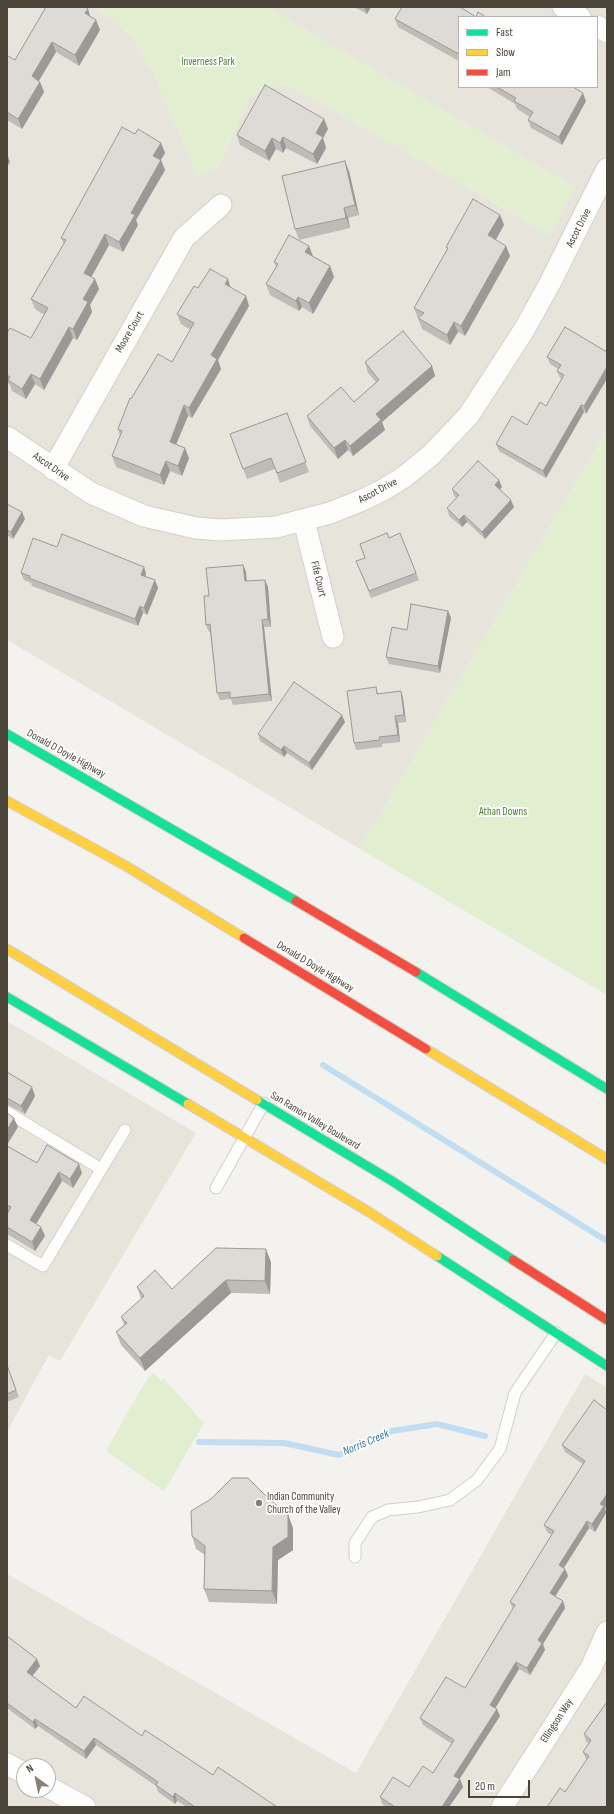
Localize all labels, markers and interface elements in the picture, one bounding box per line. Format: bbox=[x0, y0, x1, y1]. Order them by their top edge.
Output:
legend bbox=[458, 16, 598, 88]
text: Fast bbox=[496, 25, 513, 40]
text: Slow bbox=[496, 45, 515, 60]
park label: Inverness Park bbox=[181, 55, 235, 69]
text: Jam bbox=[496, 65, 511, 80]
street label: Ascot Drive bbox=[564, 206, 594, 250]
street label: Moore Court bbox=[113, 309, 147, 355]
street label: Ascot Drive bbox=[30, 450, 72, 484]
street label: Ascot Drive bbox=[356, 475, 400, 507]
street label: Fife Court bbox=[307, 560, 329, 598]
street label: Donald D Doyle Highway bbox=[24, 727, 108, 781]
park label: Athan Downs bbox=[479, 805, 527, 819]
street label: Donald D Doyle Highway bbox=[274, 939, 356, 995]
street label: San Ramon Valley Boulevard bbox=[268, 1089, 362, 1153]
water label: Norris Creek bbox=[341, 1427, 391, 1459]
place label: Indian Community Church of the Valley bbox=[267, 1490, 341, 1516]
marker: Indian Community Church of the Valley bbox=[254, 1498, 264, 1508]
street label: Ellingson Way bbox=[538, 1696, 576, 1746]
north arrow bbox=[16, 1758, 56, 1798]
text: N bbox=[24, 1761, 36, 1775]
scale bar bbox=[470, 1772, 532, 1798]
text: 20 m bbox=[475, 1779, 495, 1794]

